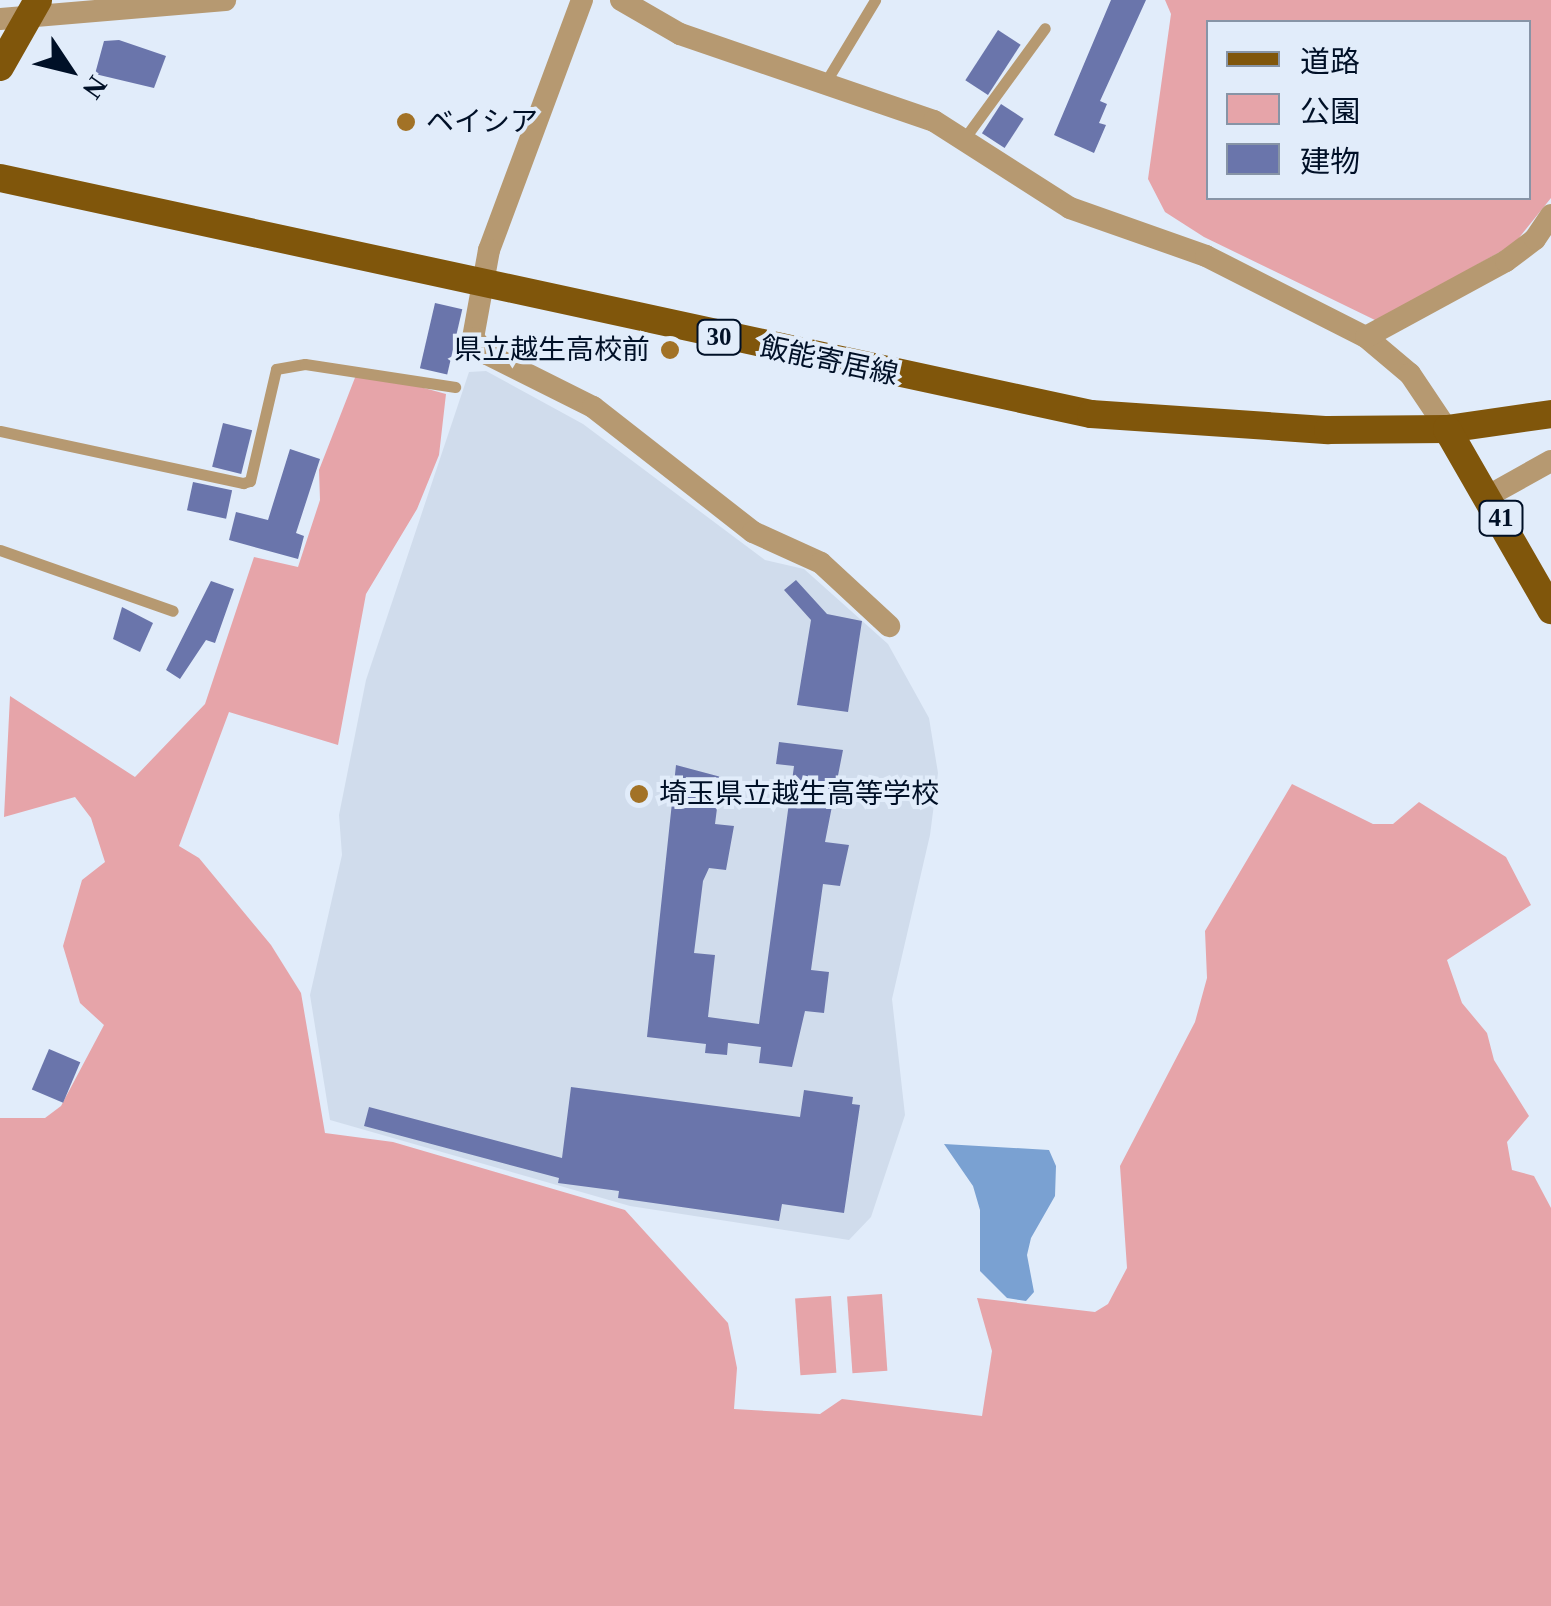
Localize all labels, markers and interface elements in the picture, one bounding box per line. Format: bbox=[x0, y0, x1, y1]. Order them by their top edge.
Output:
north arrow bbox=[20, 20, 120, 120]
legend bbox=[1206, 20, 1531, 200]
text: 道路 bbox=[1300, 45, 1360, 78]
text: N bbox=[76, 70, 113, 105]
text: 公園 bbox=[1300, 95, 1360, 128]
place label: ベイシア bbox=[426, 105, 538, 139]
marker: ベイシア bbox=[395, 111, 417, 133]
text: 建物 bbox=[1300, 145, 1360, 178]
road number: 30 bbox=[696, 317, 742, 357]
street label: 飯能寄居線 bbox=[757, 330, 901, 392]
place label: 県立越生高校前 bbox=[454, 333, 650, 367]
marker: 県立越生高校前 bbox=[659, 339, 681, 361]
road number: 41 bbox=[1478, 498, 1524, 538]
place label: 埼玉県立越生高等学校 bbox=[659, 777, 939, 811]
marker: 埼玉県立越生高等学校 bbox=[628, 783, 650, 805]

